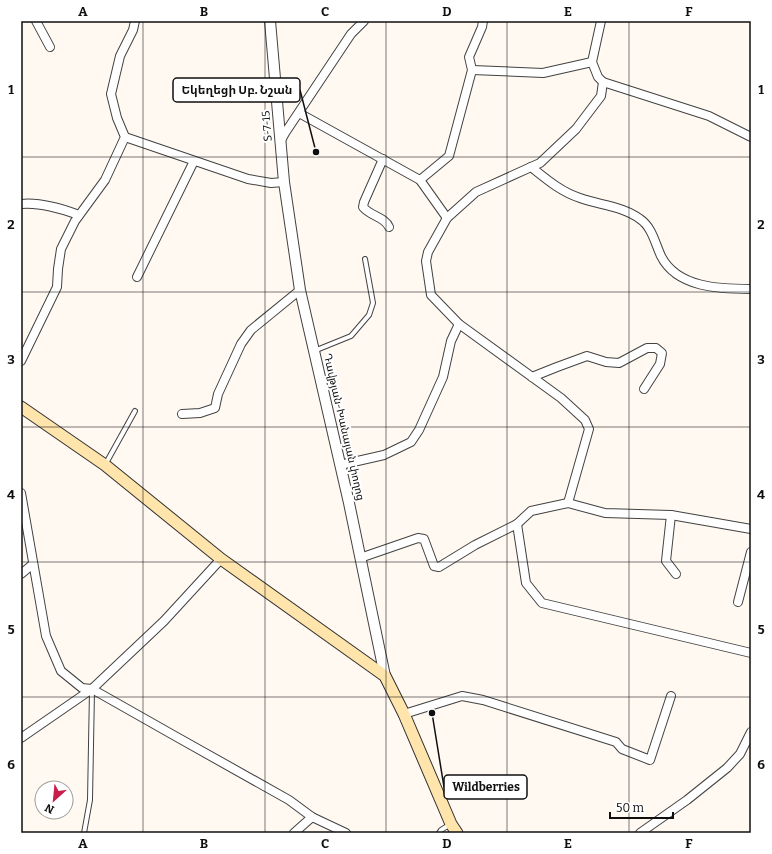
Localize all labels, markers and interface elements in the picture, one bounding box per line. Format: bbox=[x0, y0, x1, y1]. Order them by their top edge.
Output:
text: A bbox=[78, 4, 88, 19]
text: B bbox=[200, 4, 208, 19]
text: C bbox=[321, 4, 329, 19]
text: D bbox=[442, 4, 452, 19]
text: E bbox=[564, 4, 572, 19]
text: F bbox=[685, 4, 693, 19]
callout: Եկեղեցի Սբ. Նշան bbox=[173, 78, 300, 102]
text: 1 bbox=[8, 82, 14, 97]
text: 1 bbox=[758, 82, 764, 97]
text: Եկեղեցի Սբ. Նշան bbox=[182, 83, 292, 97]
street label: Տ-7-15 bbox=[259, 110, 275, 142]
text: 2 bbox=[7, 217, 15, 232]
text: 2 bbox=[757, 217, 765, 232]
text: 3 bbox=[7, 352, 15, 367]
street label: Դավթյան-Խանայան փողոց bbox=[321, 352, 367, 502]
text: 3 bbox=[757, 352, 765, 367]
text: 4 bbox=[7, 487, 15, 502]
text: 4 bbox=[757, 487, 765, 502]
text: 5 bbox=[7, 622, 15, 637]
text: 5 bbox=[757, 622, 765, 637]
text: 6 bbox=[7, 757, 15, 772]
text: 6 bbox=[757, 757, 765, 772]
callout: Wildberries bbox=[444, 775, 527, 799]
north arrow bbox=[34, 780, 74, 820]
text: Wildberries bbox=[452, 780, 520, 794]
scale bar bbox=[610, 794, 673, 820]
text: N bbox=[43, 801, 56, 816]
text: 50 m bbox=[616, 801, 645, 815]
text: A bbox=[78, 836, 88, 851]
text: B bbox=[200, 836, 208, 851]
text: C bbox=[321, 836, 329, 851]
text: D bbox=[442, 836, 452, 851]
text: E bbox=[564, 836, 572, 851]
text: F bbox=[685, 836, 693, 851]

